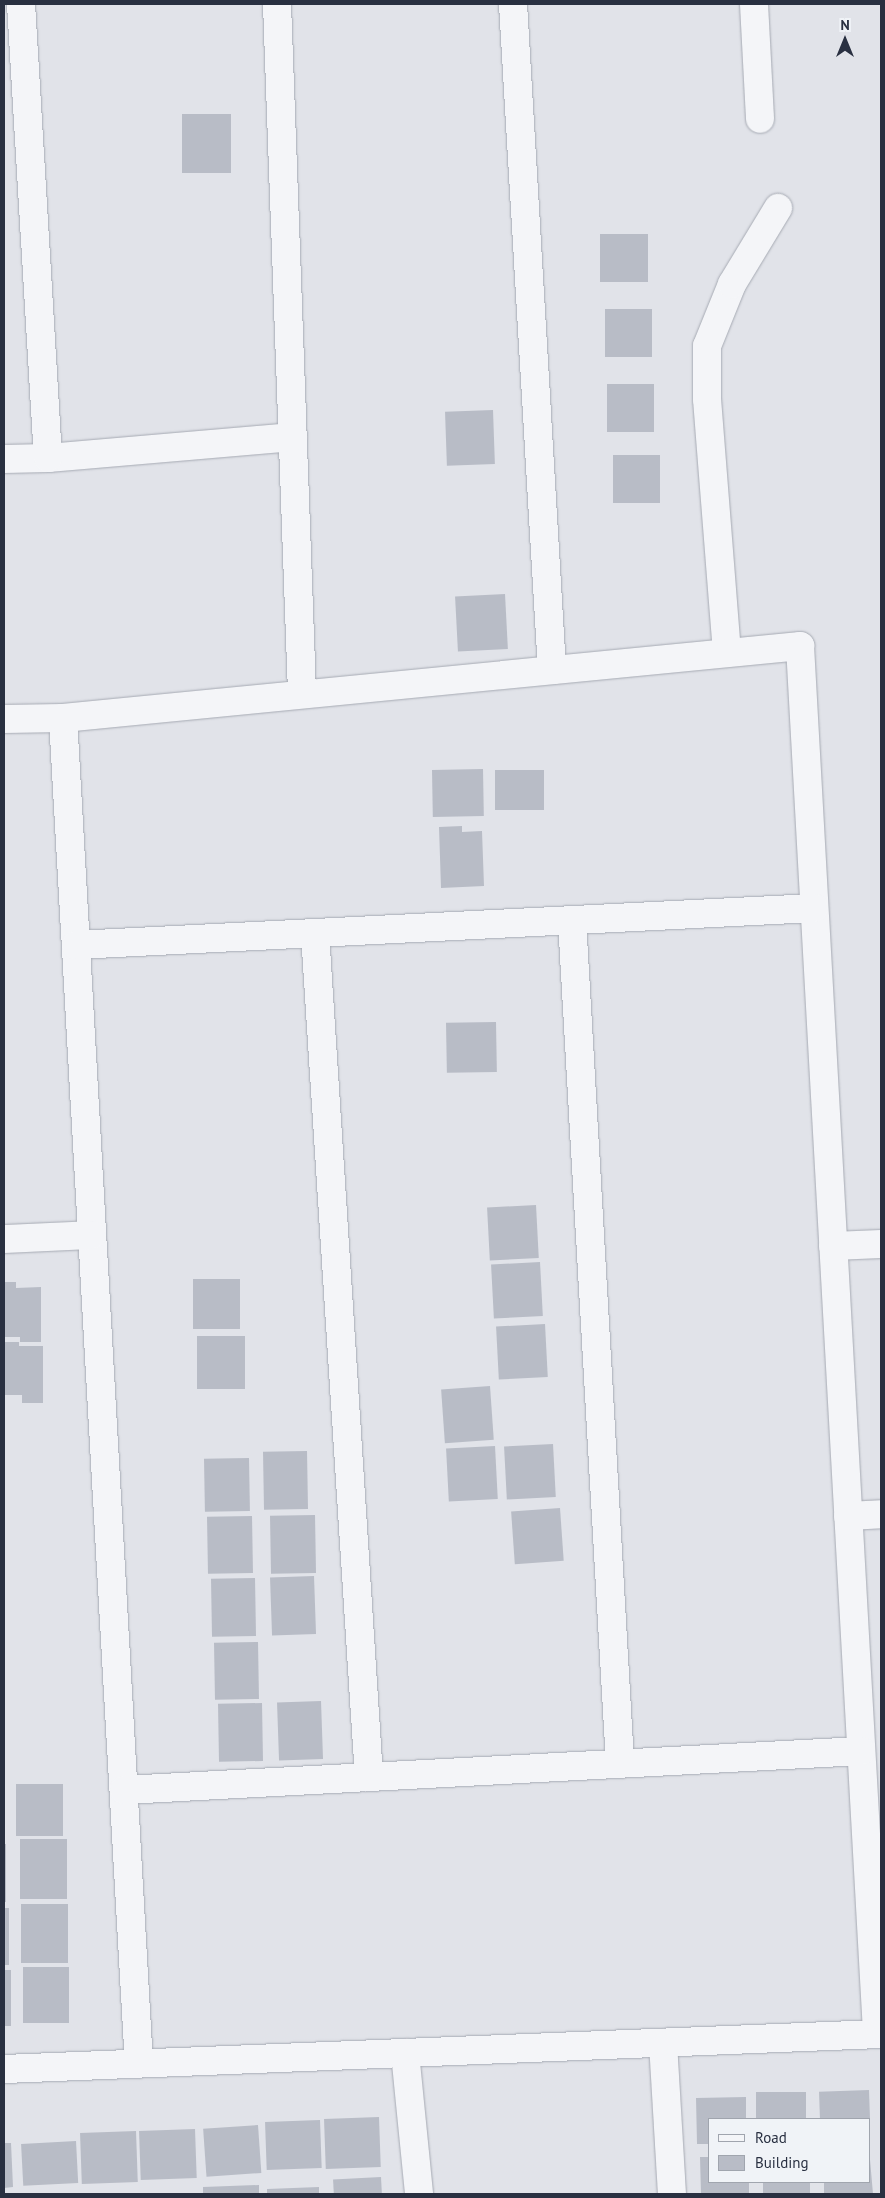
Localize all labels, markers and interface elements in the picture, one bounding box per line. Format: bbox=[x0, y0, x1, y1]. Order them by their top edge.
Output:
north arrow bbox=[820, 15, 870, 65]
text: N bbox=[840, 16, 850, 34]
legend bbox=[708, 2118, 870, 2183]
text: Road bbox=[755, 2128, 787, 2147]
text: Building bbox=[755, 2153, 809, 2172]

